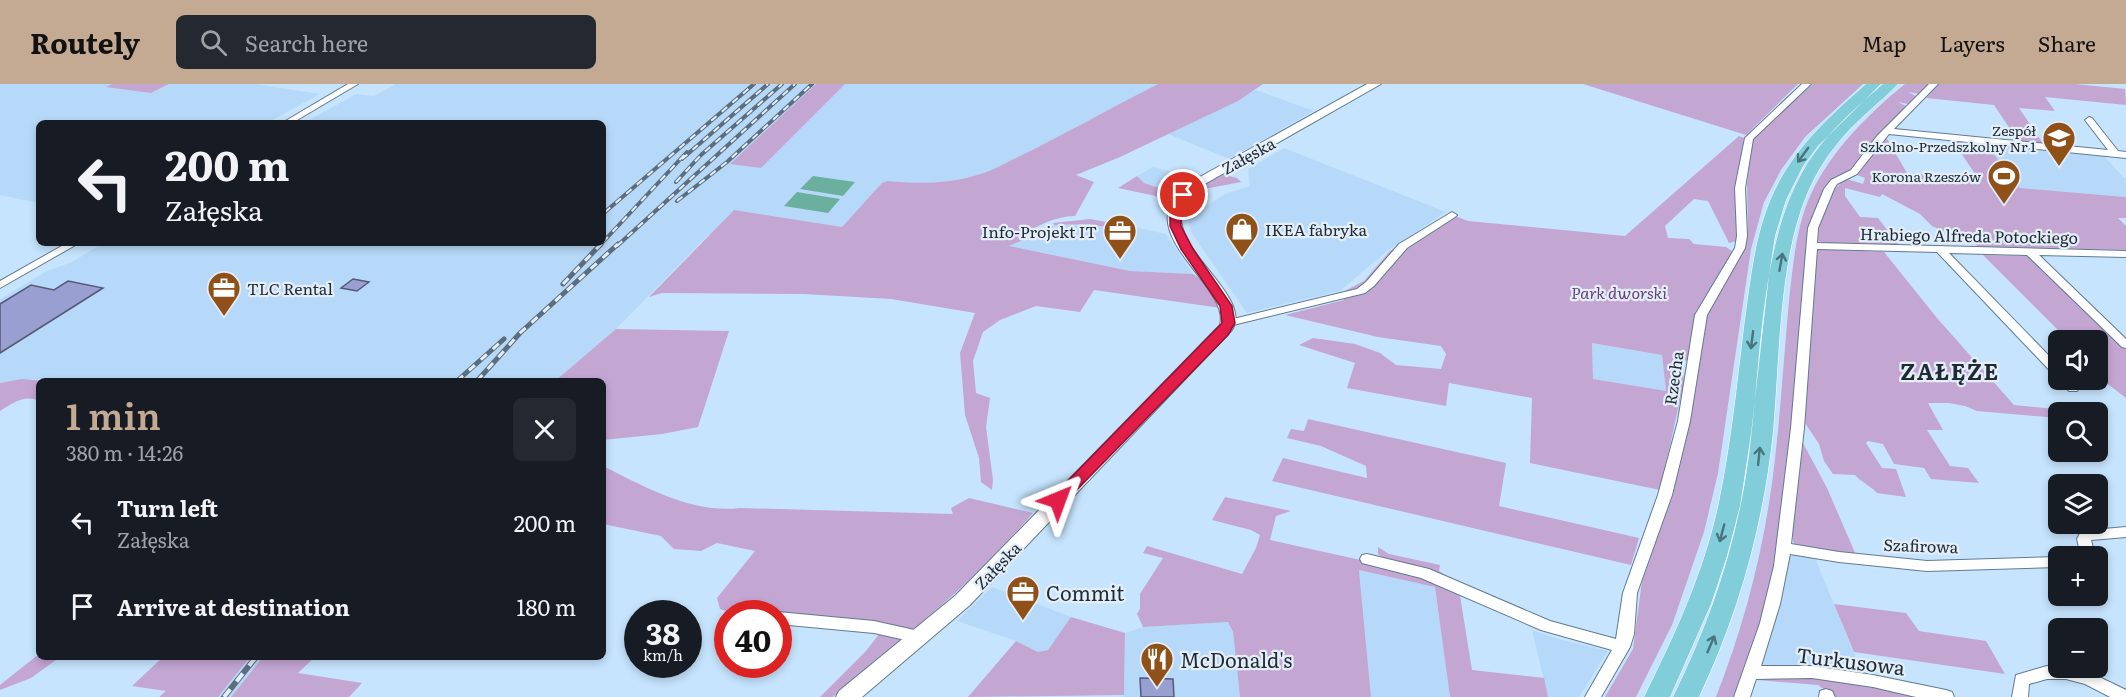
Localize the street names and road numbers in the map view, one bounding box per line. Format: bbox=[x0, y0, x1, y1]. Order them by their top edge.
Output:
street label: Załęska bbox=[1217, 130, 1280, 180]
street label: Hrabiego Alfreda Potockiego bbox=[1860, 221, 2078, 249]
street label: Rzecha bbox=[1657, 349, 1689, 407]
street label: Szafirowa bbox=[1883, 532, 1959, 558]
street label: Załęska bbox=[968, 536, 1026, 594]
street label: Turkusowa bbox=[1795, 638, 1907, 682]

